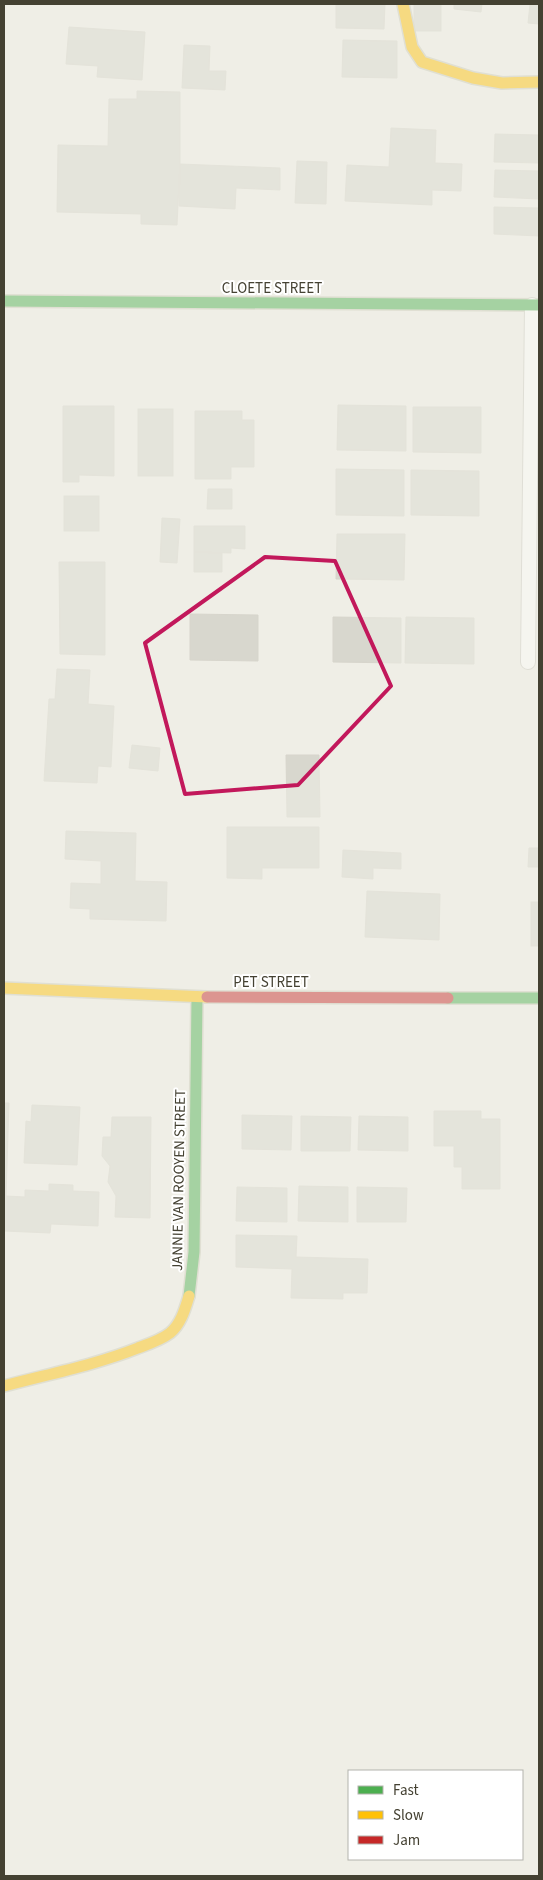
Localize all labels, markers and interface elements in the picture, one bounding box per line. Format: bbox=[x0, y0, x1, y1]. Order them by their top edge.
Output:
street label: CLOETE STREET bbox=[222, 278, 322, 299]
street label: PET STREET bbox=[233, 972, 309, 993]
street label: JANNIE VAN ROOYEN STREET bbox=[167, 1089, 191, 1271]
legend bbox=[348, 1770, 523, 1860]
text: Fast bbox=[393, 1780, 419, 1801]
text: Slow bbox=[393, 1805, 424, 1826]
text: Jam bbox=[393, 1830, 420, 1851]

